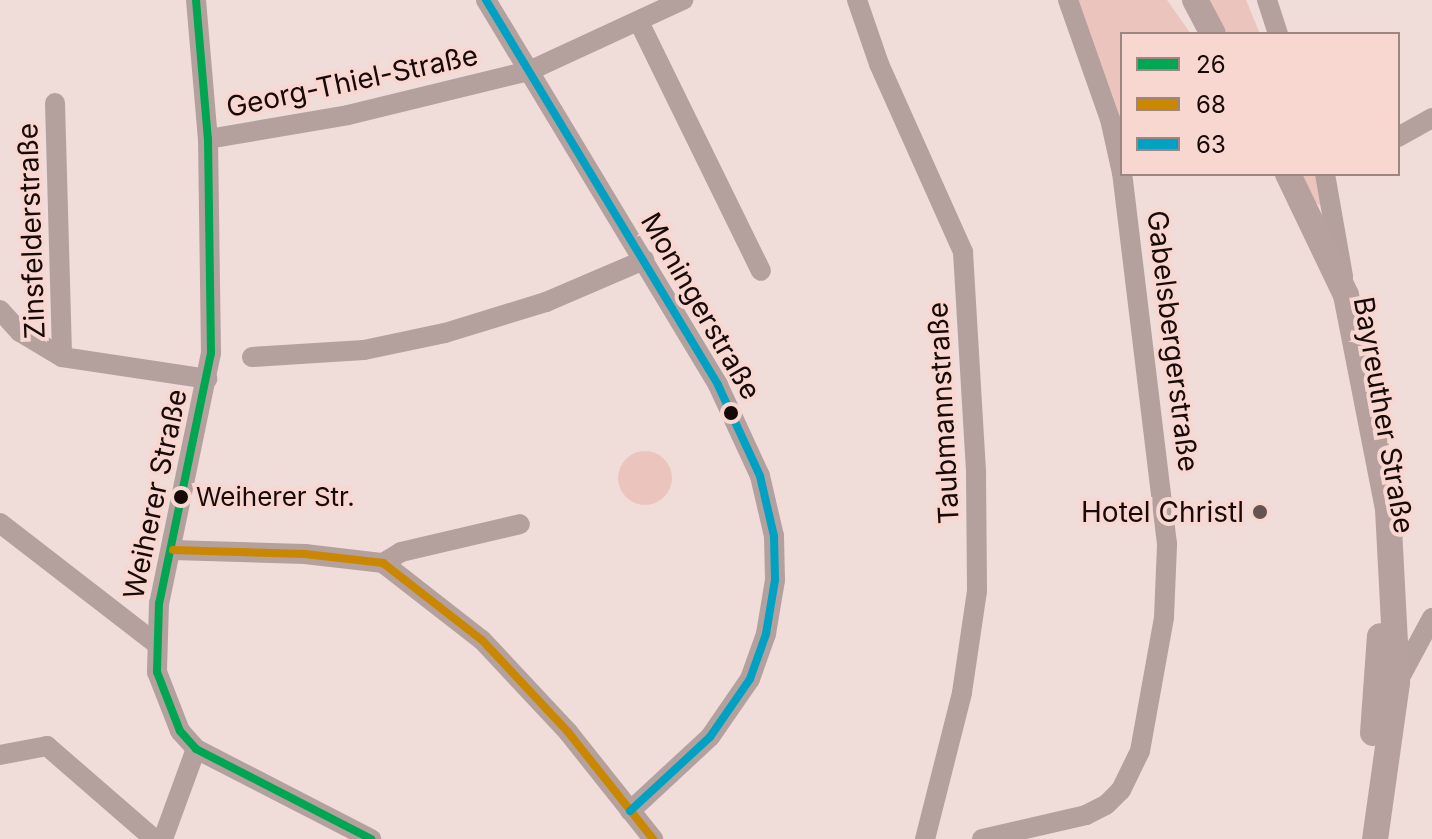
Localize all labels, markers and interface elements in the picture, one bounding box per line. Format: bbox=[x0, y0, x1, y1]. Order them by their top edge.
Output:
legend bbox=[1120, 32, 1400, 176]
street label: Georg-Thiel-Straße bbox=[223, 38, 481, 124]
text: 26 bbox=[1196, 50, 1226, 79]
text: 68 bbox=[1196, 90, 1226, 119]
street label: Zinsfelderstraße bbox=[10, 122, 52, 340]
text: 63 bbox=[1196, 130, 1226, 159]
street label: Moningerstraße bbox=[634, 207, 768, 405]
street label: Gabelsbergerstraße bbox=[1140, 208, 1206, 474]
street label: Bayreuther Straße bbox=[1347, 294, 1421, 536]
street label: Taubmannstraße bbox=[920, 301, 966, 525]
street label: Weiherer Straße bbox=[116, 386, 194, 602]
unlabelled marker bbox=[723, 405, 739, 421]
place label: Weiherer Str. bbox=[196, 481, 355, 513]
marker: Weiherer Str. bbox=[173, 489, 189, 505]
place label: Hotel Christl bbox=[1081, 495, 1244, 529]
marker: Hotel Christl bbox=[1251, 503, 1269, 521]

